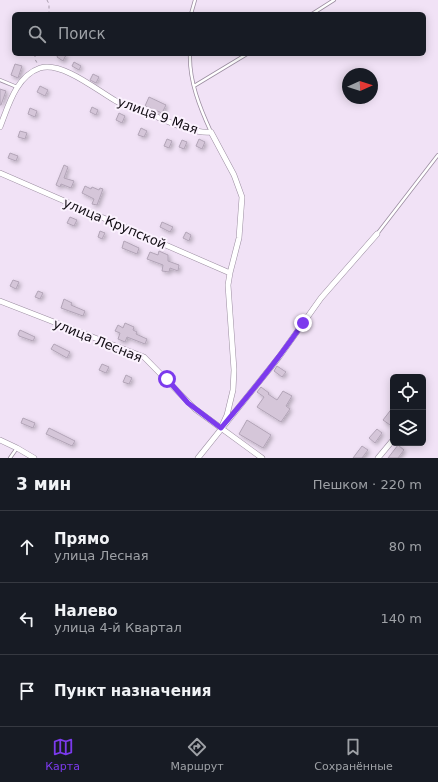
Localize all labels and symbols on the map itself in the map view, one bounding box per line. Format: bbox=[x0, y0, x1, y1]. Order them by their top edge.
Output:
north arrow bbox=[342, 68, 378, 104]
street label: улица 9 Мая bbox=[115, 94, 200, 137]
street label: улица Крупской bbox=[61, 195, 169, 252]
route end bbox=[294, 314, 312, 332]
street label: улица Лесная bbox=[51, 316, 144, 365]
route start bbox=[158, 370, 176, 388]

